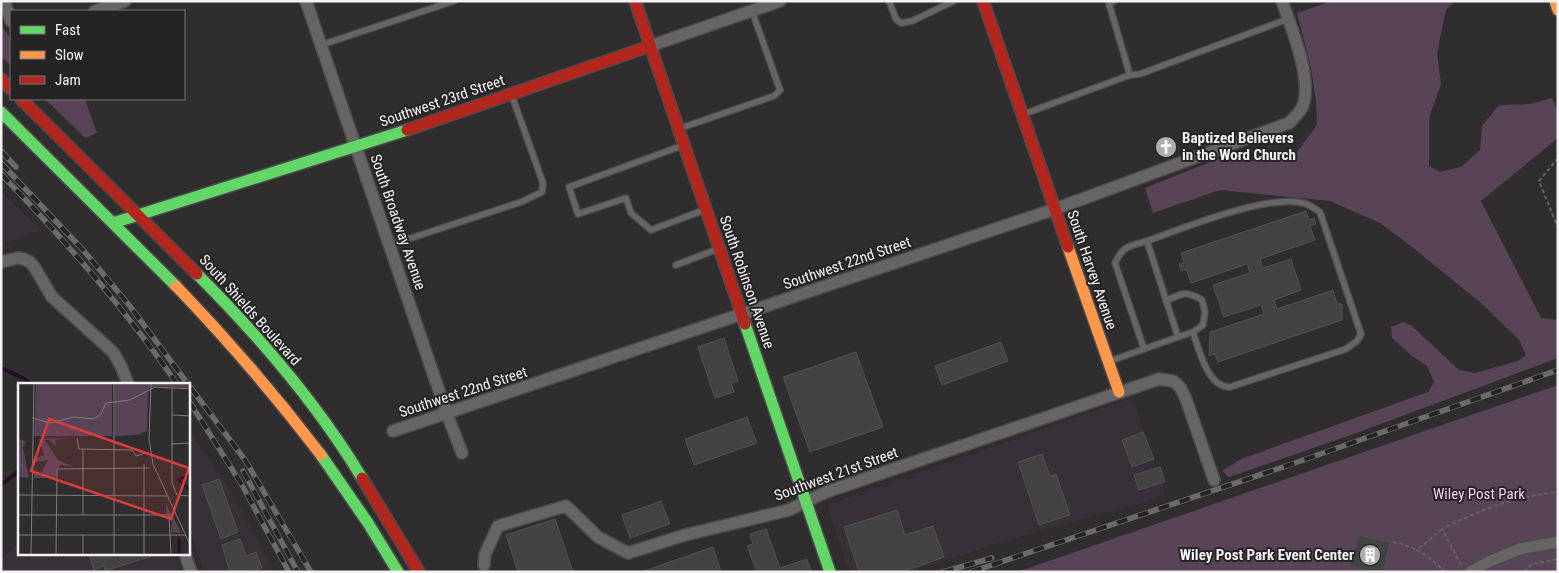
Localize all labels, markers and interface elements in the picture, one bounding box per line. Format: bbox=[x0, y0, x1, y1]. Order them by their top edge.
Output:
legend bbox=[10, 10, 185, 100]
text: Fast bbox=[55, 21, 80, 39]
text: Slow bbox=[55, 46, 84, 64]
text: Jam bbox=[55, 71, 81, 89]
street label: Southwest 23rd Street bbox=[377, 71, 507, 131]
place label: Baptized Believers in the Word Church bbox=[1182, 129, 1296, 164]
church icon: Baptized Believers in the Word Church bbox=[1154, 135, 1178, 159]
street label: South Broadway Avenue bbox=[366, 152, 430, 292]
street label: South Harvey Avenue bbox=[1063, 208, 1121, 332]
street label: South Robinson Avenue bbox=[716, 213, 778, 351]
street label: Southwest 22nd Street bbox=[781, 233, 913, 293]
street label: South Shields Boulevard bbox=[195, 251, 305, 369]
street label: Southwest 22nd Street bbox=[397, 363, 529, 421]
inset map bbox=[18, 383, 190, 556]
street label: Southwest 21st Street bbox=[772, 443, 900, 505]
park label: Wiley Post Park bbox=[1433, 485, 1525, 503]
building icon: Wiley Post Park Event Center bbox=[1358, 543, 1382, 567]
place label: Wiley Post Park Event Center bbox=[1180, 546, 1354, 564]

